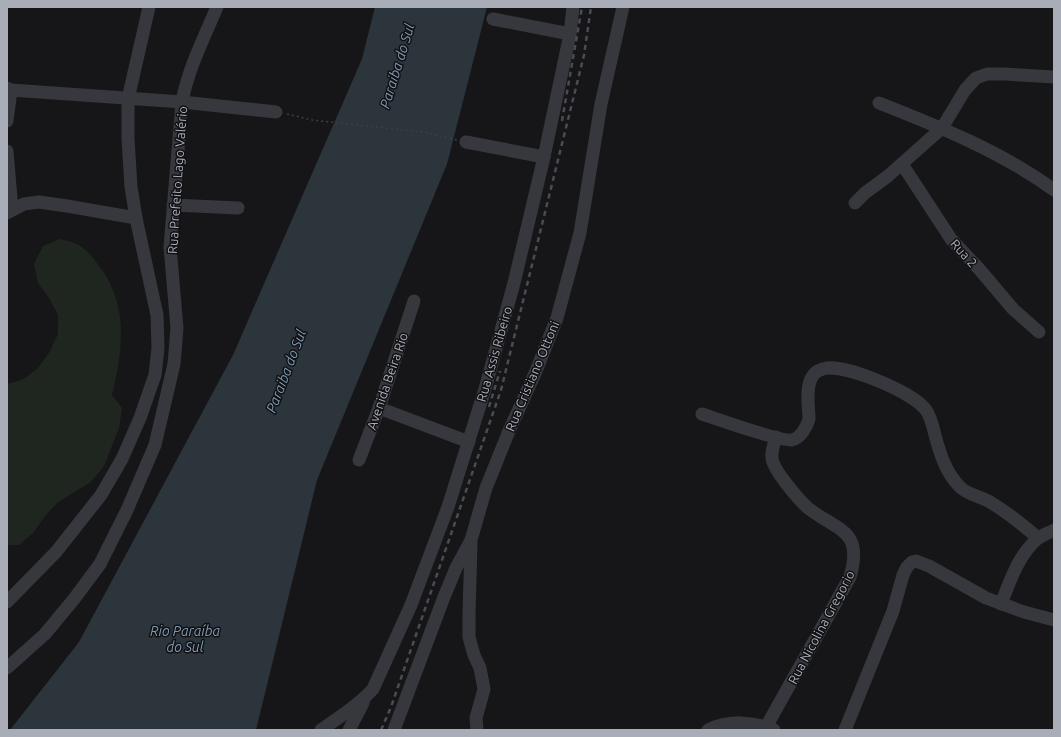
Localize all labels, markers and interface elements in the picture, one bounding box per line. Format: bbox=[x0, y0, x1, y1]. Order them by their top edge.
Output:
water label: Paraiba do Sul bbox=[377, 22, 417, 110]
street label: Rua Prefeito Lago Valério bbox=[165, 106, 189, 254]
street label: Rua 2 bbox=[948, 236, 980, 270]
street label: Rua Assis Ribeiro bbox=[474, 305, 514, 403]
street label: Rua Cristiano Ottoni bbox=[502, 319, 562, 433]
water label: Paraiba do Sul bbox=[263, 327, 309, 415]
street label: Avenida Beira Rio bbox=[364, 331, 410, 431]
street label: Rua Nicolina Gregorio bbox=[785, 568, 857, 686]
water label: Rio Paraíba do Sul bbox=[150, 623, 220, 655]

